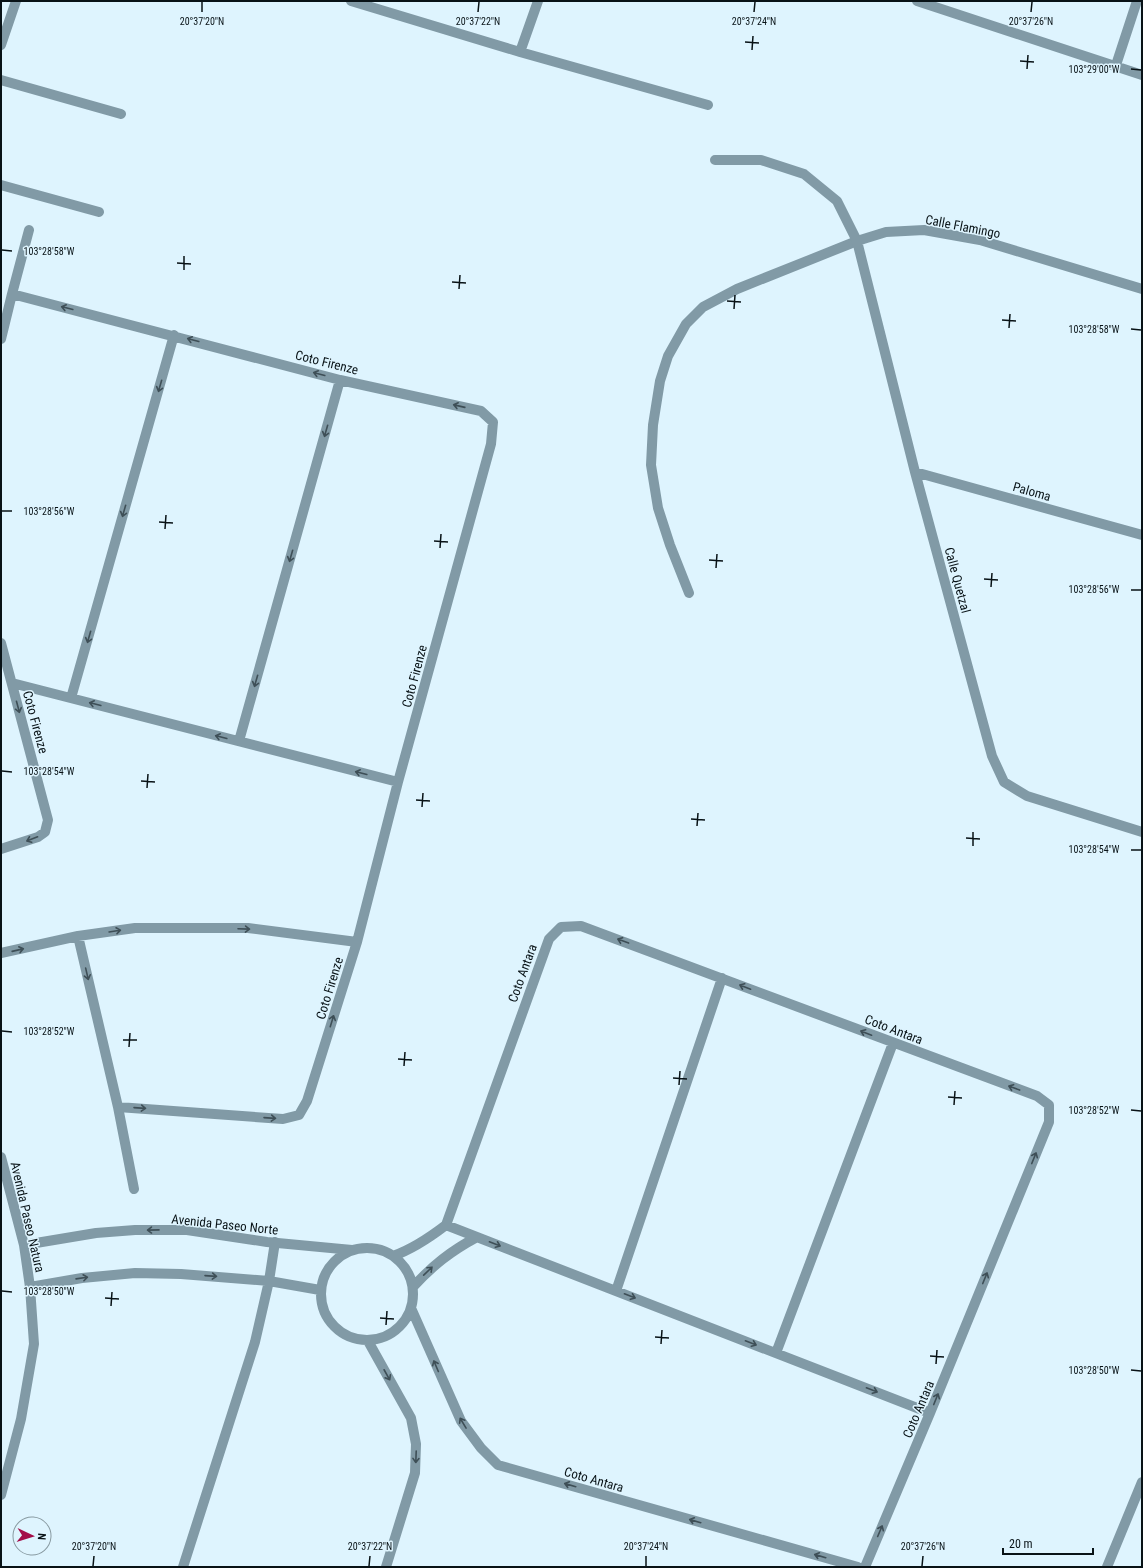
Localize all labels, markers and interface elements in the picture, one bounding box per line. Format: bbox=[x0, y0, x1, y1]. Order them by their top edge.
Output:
text: 20°37'20"N bbox=[180, 16, 224, 27]
text: 20°37'22"N bbox=[456, 16, 500, 27]
text: 20°37'24"N bbox=[732, 16, 776, 27]
text: 20°37'26"N bbox=[1009, 16, 1053, 27]
text: 103°29'00"W bbox=[1069, 64, 1120, 75]
street label: Calle Flamingo bbox=[924, 212, 1002, 241]
text: 103°28'58"W bbox=[24, 246, 75, 257]
one-way arrow bbox=[61, 304, 74, 311]
text: 103°28'58"W bbox=[1069, 324, 1120, 335]
one-way arrow bbox=[187, 336, 200, 344]
street label: Coto Firenze bbox=[294, 347, 360, 378]
one-way arrow bbox=[313, 370, 326, 377]
one-way arrow bbox=[156, 380, 163, 393]
one-way arrow bbox=[453, 402, 466, 410]
one-way arrow bbox=[322, 424, 329, 437]
street label: Paloma bbox=[1011, 479, 1053, 504]
one-way arrow bbox=[120, 505, 127, 518]
text: 103°28'56"W bbox=[24, 506, 75, 517]
street label: Calle Quetzal bbox=[942, 546, 974, 615]
one-way arrow bbox=[287, 549, 294, 562]
text: 103°28'56"W bbox=[1069, 584, 1120, 595]
one-way arrow bbox=[85, 630, 92, 643]
street label: Coto Firenze bbox=[399, 643, 430, 709]
one-way arrow bbox=[251, 674, 259, 687]
street label: Coto Firenze bbox=[20, 689, 51, 755]
one-way arrow bbox=[89, 700, 102, 708]
one-way arrow bbox=[15, 701, 23, 714]
one-way arrow bbox=[215, 733, 228, 740]
text: 103°28'54"W bbox=[24, 766, 75, 777]
one-way arrow bbox=[354, 768, 367, 776]
one-way arrow bbox=[27, 836, 39, 844]
text: 103°28'54"W bbox=[1069, 844, 1120, 855]
one-way arrow bbox=[237, 925, 250, 932]
one-way arrow bbox=[108, 927, 121, 935]
one-way arrow bbox=[617, 937, 629, 945]
street label: Coto Antara bbox=[505, 942, 540, 1004]
one-way arrow bbox=[11, 945, 24, 953]
street label: Coto Firenze bbox=[313, 955, 346, 1021]
one-way arrow bbox=[84, 967, 91, 980]
one-way arrow bbox=[738, 983, 751, 990]
street label: Coto Antara bbox=[863, 1012, 925, 1047]
one-way arrow bbox=[329, 1014, 336, 1027]
text: 103°28'52"W bbox=[24, 1026, 75, 1037]
one-way arrow bbox=[861, 1028, 873, 1036]
one-way arrow bbox=[1008, 1084, 1021, 1091]
one-way arrow bbox=[133, 1105, 146, 1112]
text: 103°28'52"W bbox=[1069, 1105, 1120, 1116]
one-way arrow bbox=[263, 1115, 276, 1122]
one-way arrow bbox=[1031, 1152, 1038, 1164]
street label: Avenida Paseo Natura bbox=[8, 1160, 48, 1274]
street label: Avenida Paseo Norte bbox=[171, 1211, 279, 1238]
one-way arrow bbox=[147, 1226, 160, 1234]
one-way arrow bbox=[489, 1241, 501, 1249]
one-way arrow bbox=[423, 1266, 433, 1276]
one-way arrow bbox=[204, 1273, 217, 1280]
one-way arrow bbox=[982, 1273, 990, 1285]
one-way arrow bbox=[75, 1274, 88, 1282]
text: 103°28'50"W bbox=[24, 1286, 75, 1297]
one-way arrow bbox=[623, 1293, 635, 1301]
one-way arrow bbox=[744, 1340, 756, 1348]
one-way arrow bbox=[432, 1361, 440, 1373]
text: 103°28'50"W bbox=[1069, 1365, 1120, 1376]
one-way arrow bbox=[383, 1369, 391, 1381]
street label: Coto Antara bbox=[900, 1378, 937, 1440]
one-way arrow bbox=[865, 1387, 877, 1395]
one-way arrow bbox=[933, 1393, 941, 1405]
one-way arrow bbox=[458, 1417, 466, 1429]
one-way arrow bbox=[412, 1450, 419, 1463]
street label: Coto Antara bbox=[563, 1464, 625, 1495]
one-way arrow bbox=[564, 1481, 577, 1488]
north arrow bbox=[12, 1516, 52, 1556]
one-way arrow bbox=[689, 1517, 702, 1524]
one-way arrow bbox=[877, 1526, 884, 1538]
scale bar bbox=[1003, 1530, 1093, 1556]
text: N bbox=[35, 1533, 48, 1541]
text: 20 m bbox=[1009, 1537, 1033, 1551]
text: 20°37'20"N bbox=[72, 1541, 116, 1552]
text: 20°37'22"N bbox=[348, 1541, 392, 1552]
text: 20°37'24"N bbox=[624, 1541, 668, 1552]
text: 20°37'26"N bbox=[901, 1541, 945, 1552]
one-way arrow bbox=[814, 1552, 827, 1559]

